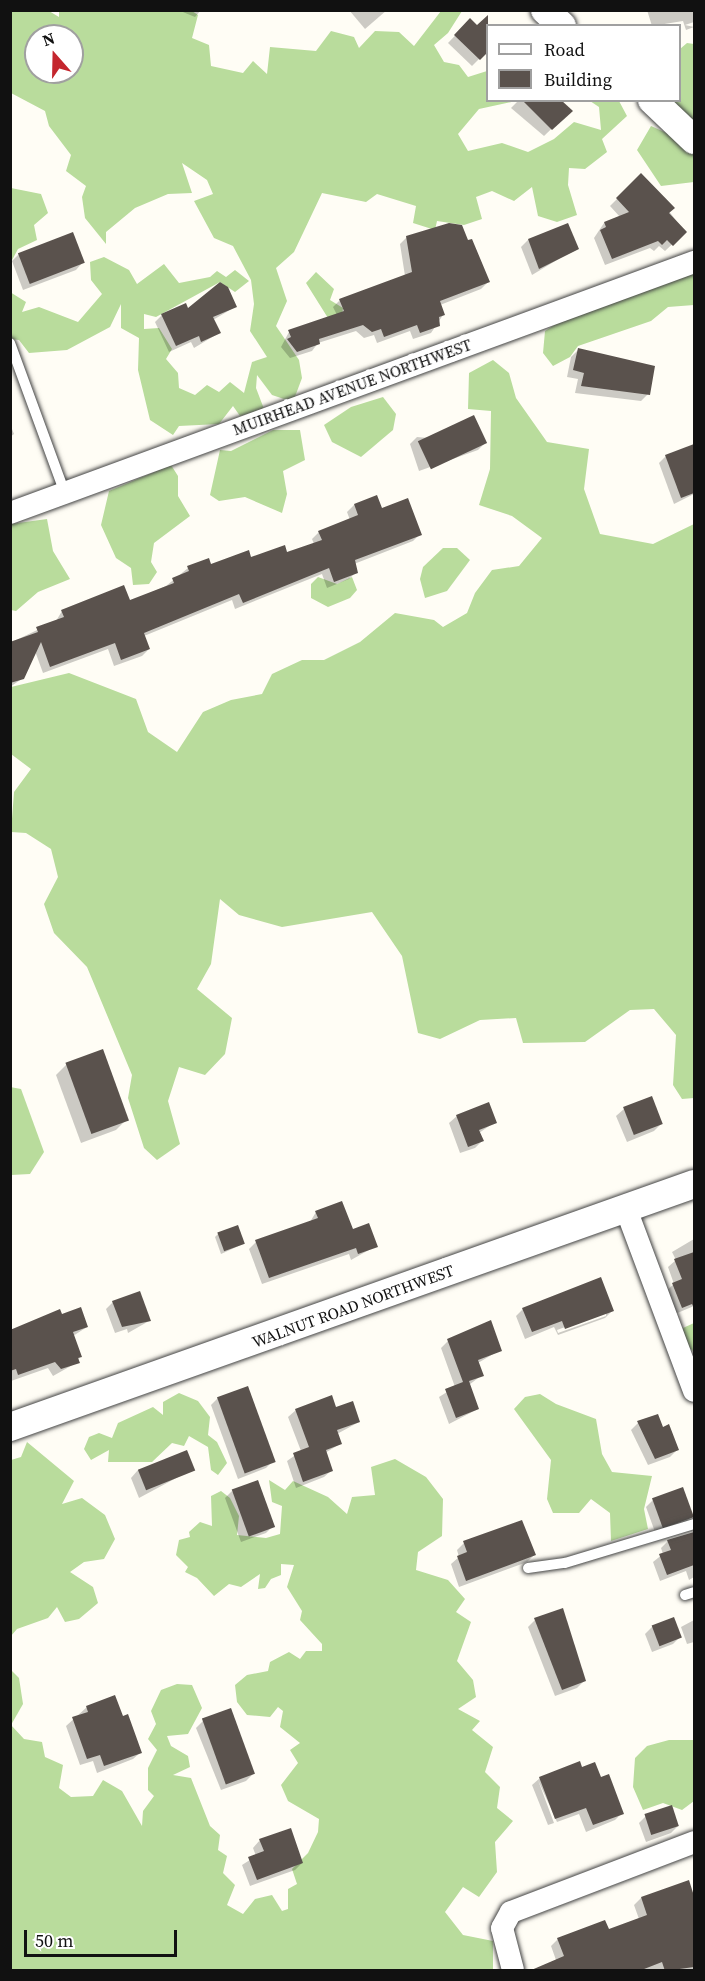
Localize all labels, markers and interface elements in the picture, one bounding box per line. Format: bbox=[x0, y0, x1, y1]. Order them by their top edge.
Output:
north arrow bbox=[24, 24, 84, 84]
legend bbox=[486, 24, 681, 102]
text: N bbox=[39, 27, 58, 51]
text: Road bbox=[544, 37, 585, 62]
text: Building bbox=[544, 67, 612, 92]
street label: MUIRHEAD AVENUE NORTHWEST bbox=[230, 335, 474, 439]
street label: WALNUT ROAD NORTHWEST bbox=[249, 1260, 457, 1352]
scale bar bbox=[27, 1918, 180, 1956]
text: 50 m bbox=[35, 1928, 73, 1953]

